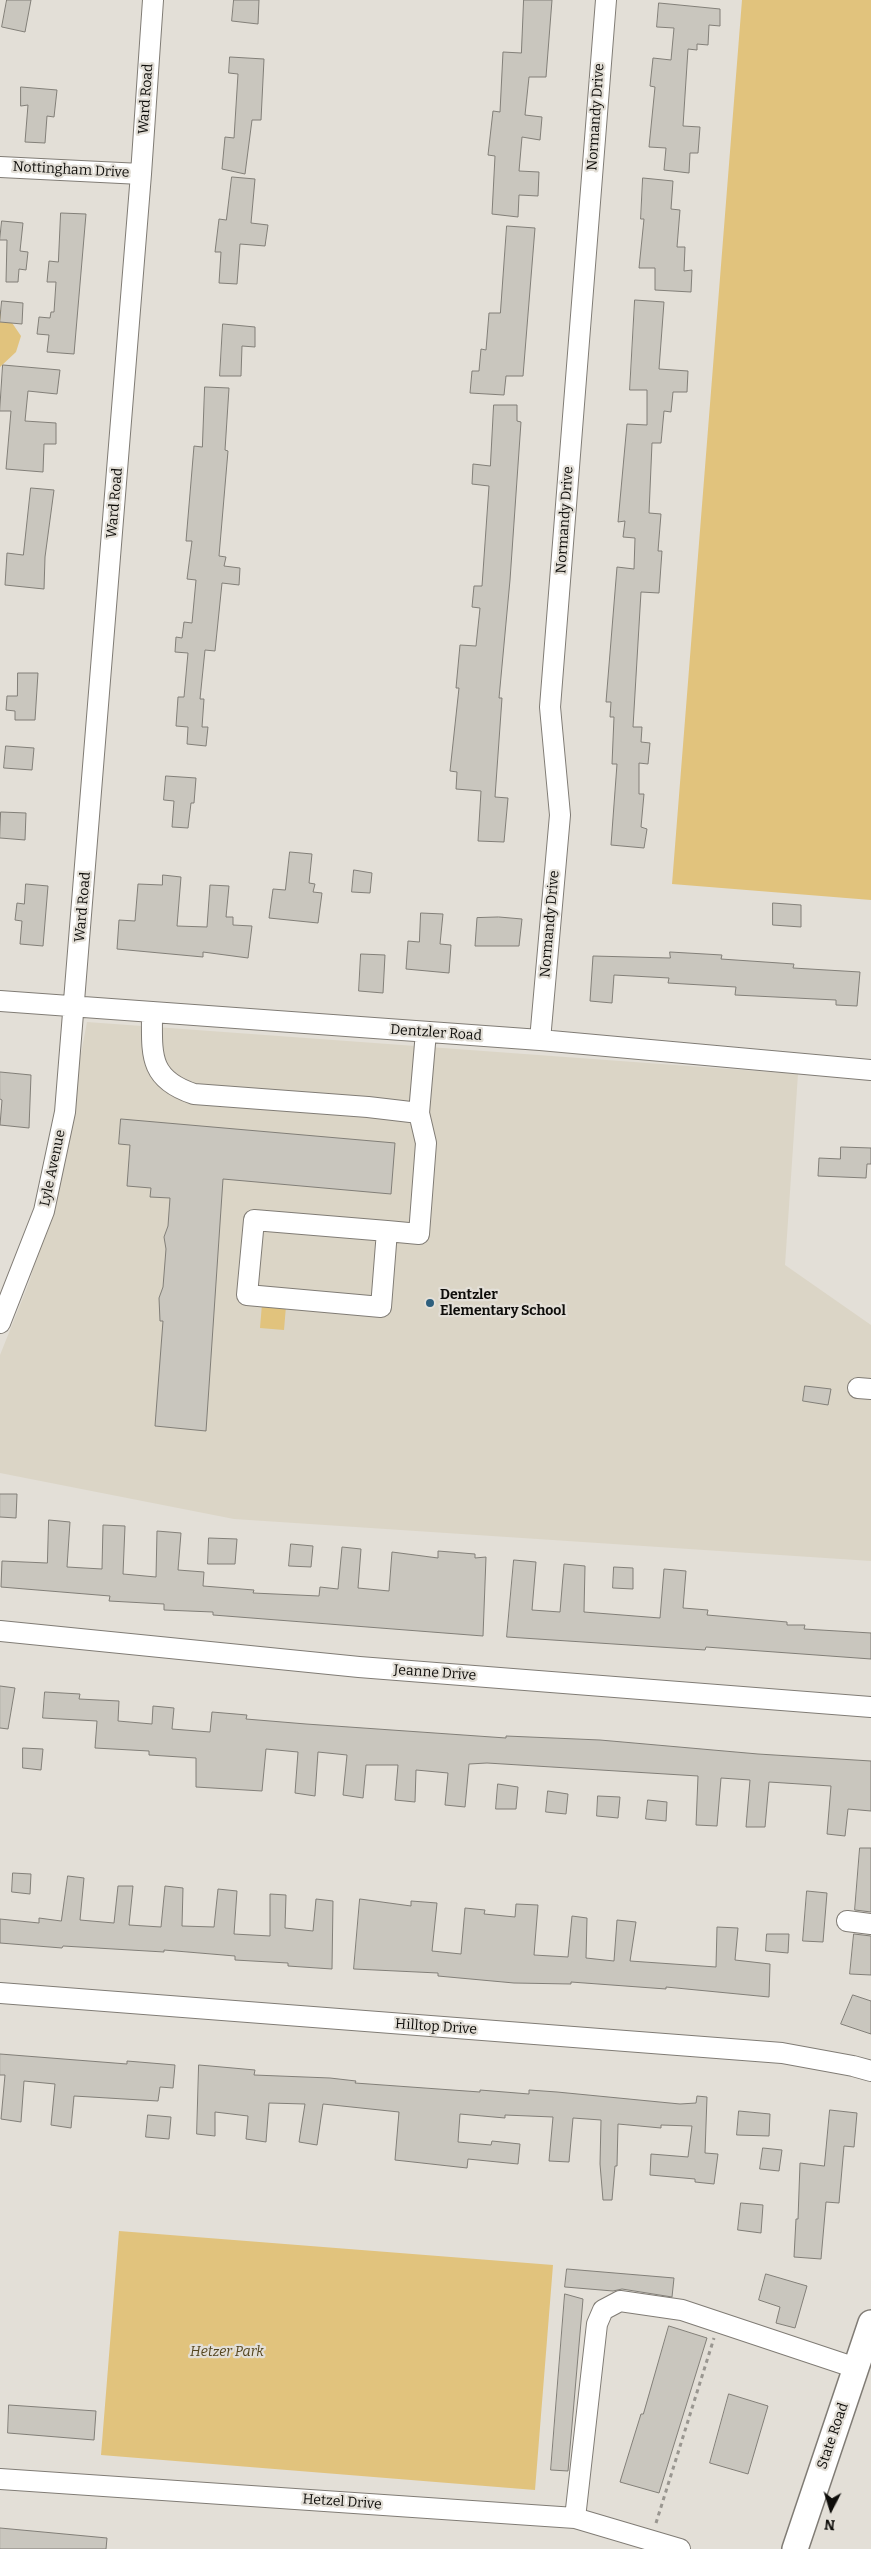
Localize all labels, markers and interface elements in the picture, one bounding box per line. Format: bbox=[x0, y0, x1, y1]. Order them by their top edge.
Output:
street label: Ward Road bbox=[135, 63, 157, 135]
street label: Normandy Drive bbox=[584, 63, 608, 171]
street label: Nottingham Drive bbox=[12, 159, 130, 181]
street label: Normandy Drive bbox=[553, 466, 577, 574]
street label: Ward Road bbox=[104, 467, 126, 539]
street label: Normandy Drive bbox=[537, 870, 563, 978]
street label: Ward Road bbox=[72, 871, 94, 943]
street label: Dentzler Road bbox=[390, 1021, 482, 1045]
street label: Lyle Avenue bbox=[37, 1128, 69, 1208]
place label: Dentzler Elementary School bbox=[440, 1287, 566, 1320]
marker: Dentzler Elementary School bbox=[424, 1297, 436, 1309]
street label: Jeanne Drive bbox=[393, 1662, 477, 1684]
street label: Hilltop Drive bbox=[395, 2016, 477, 2038]
park label: Hetzer Park bbox=[190, 2344, 264, 2360]
street label: State Road bbox=[814, 2401, 852, 2471]
north arrow bbox=[806, 2484, 856, 2534]
street label: Hetzel Drive bbox=[302, 2491, 382, 2513]
text: N bbox=[824, 2516, 836, 2533]

